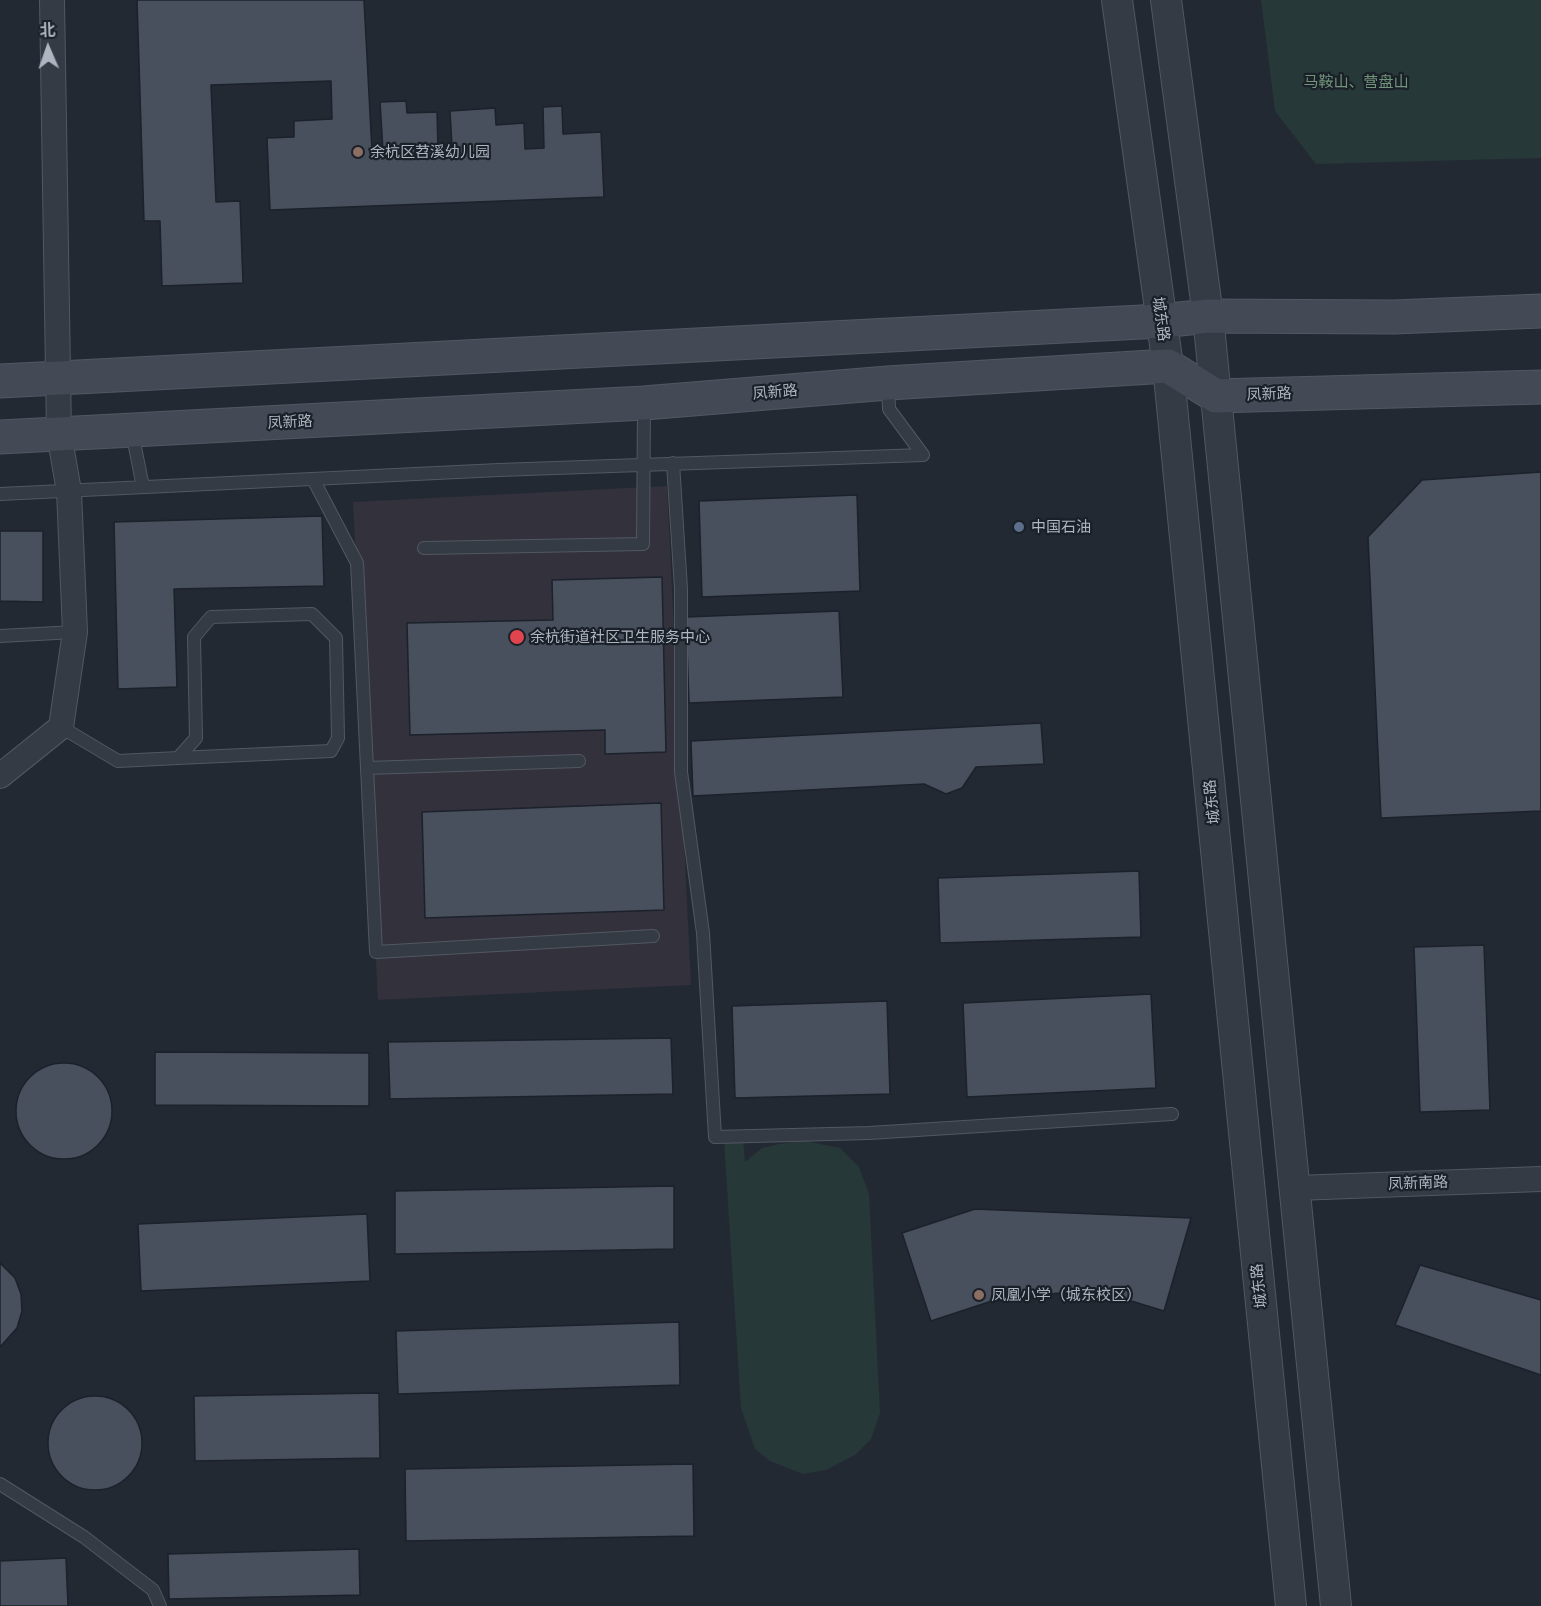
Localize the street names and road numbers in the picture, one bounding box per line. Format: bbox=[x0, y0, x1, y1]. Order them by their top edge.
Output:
street label: 城东路 bbox=[1149, 295, 1173, 343]
street label: 凤新路 bbox=[752, 381, 798, 403]
street label: 凤新路 bbox=[1246, 384, 1292, 404]
street label: 凤新路 bbox=[267, 412, 313, 432]
street label: 城东路 bbox=[1201, 779, 1223, 825]
street label: 凤新南路 bbox=[1388, 1173, 1448, 1193]
street label: 城东路 bbox=[1248, 1263, 1270, 1309]

